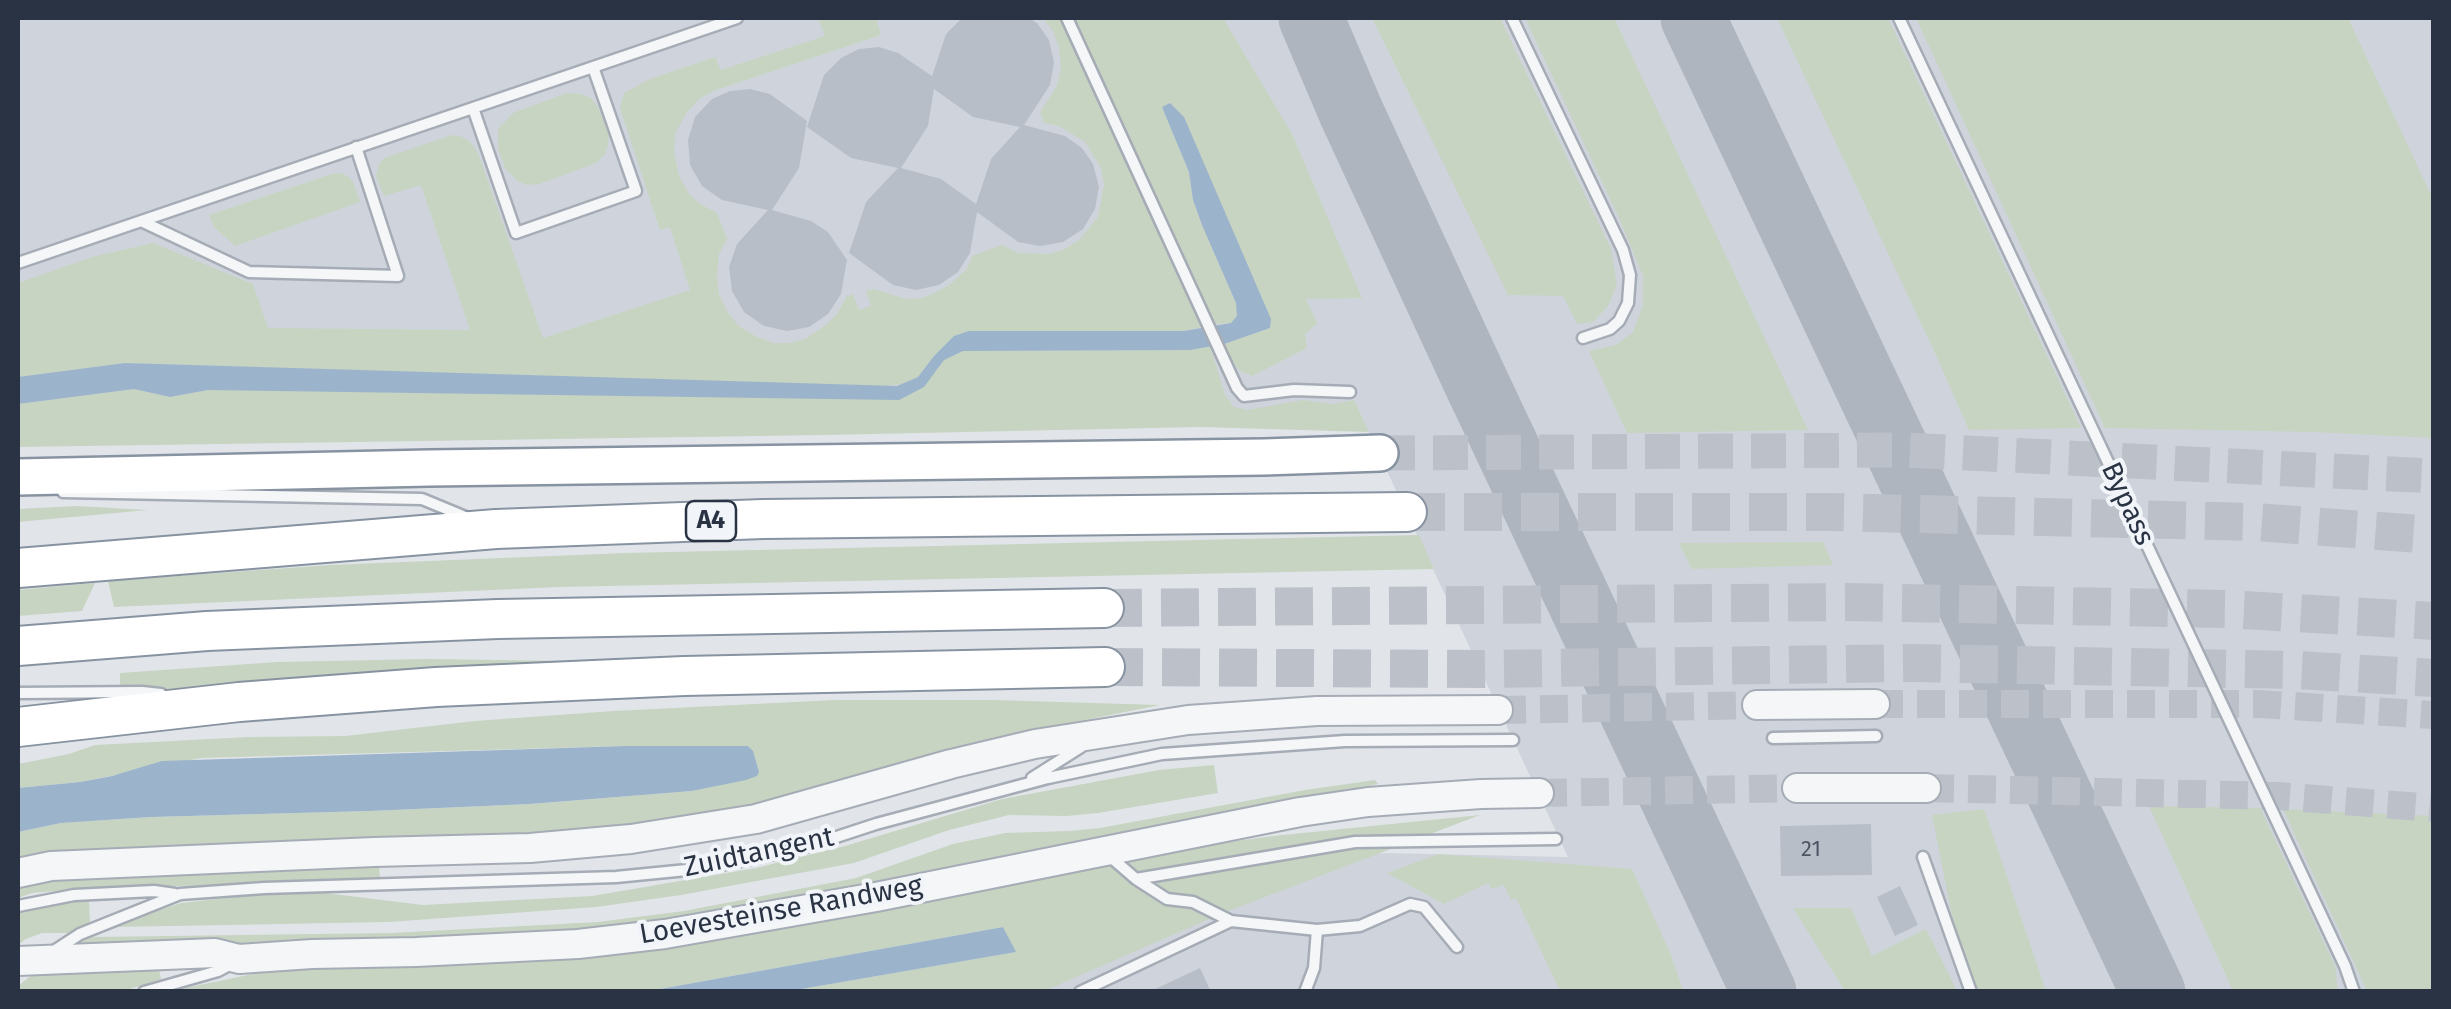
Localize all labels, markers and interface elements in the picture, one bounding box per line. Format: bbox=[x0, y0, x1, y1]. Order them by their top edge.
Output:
street label: Bypass bbox=[2093, 457, 2161, 551]
road number: A4 bbox=[686, 501, 736, 541]
street label: Zuidtangent bbox=[681, 821, 837, 885]
house number: 21 bbox=[1801, 837, 1821, 863]
street label: Loevesteinse Randweg bbox=[637, 870, 925, 952]

